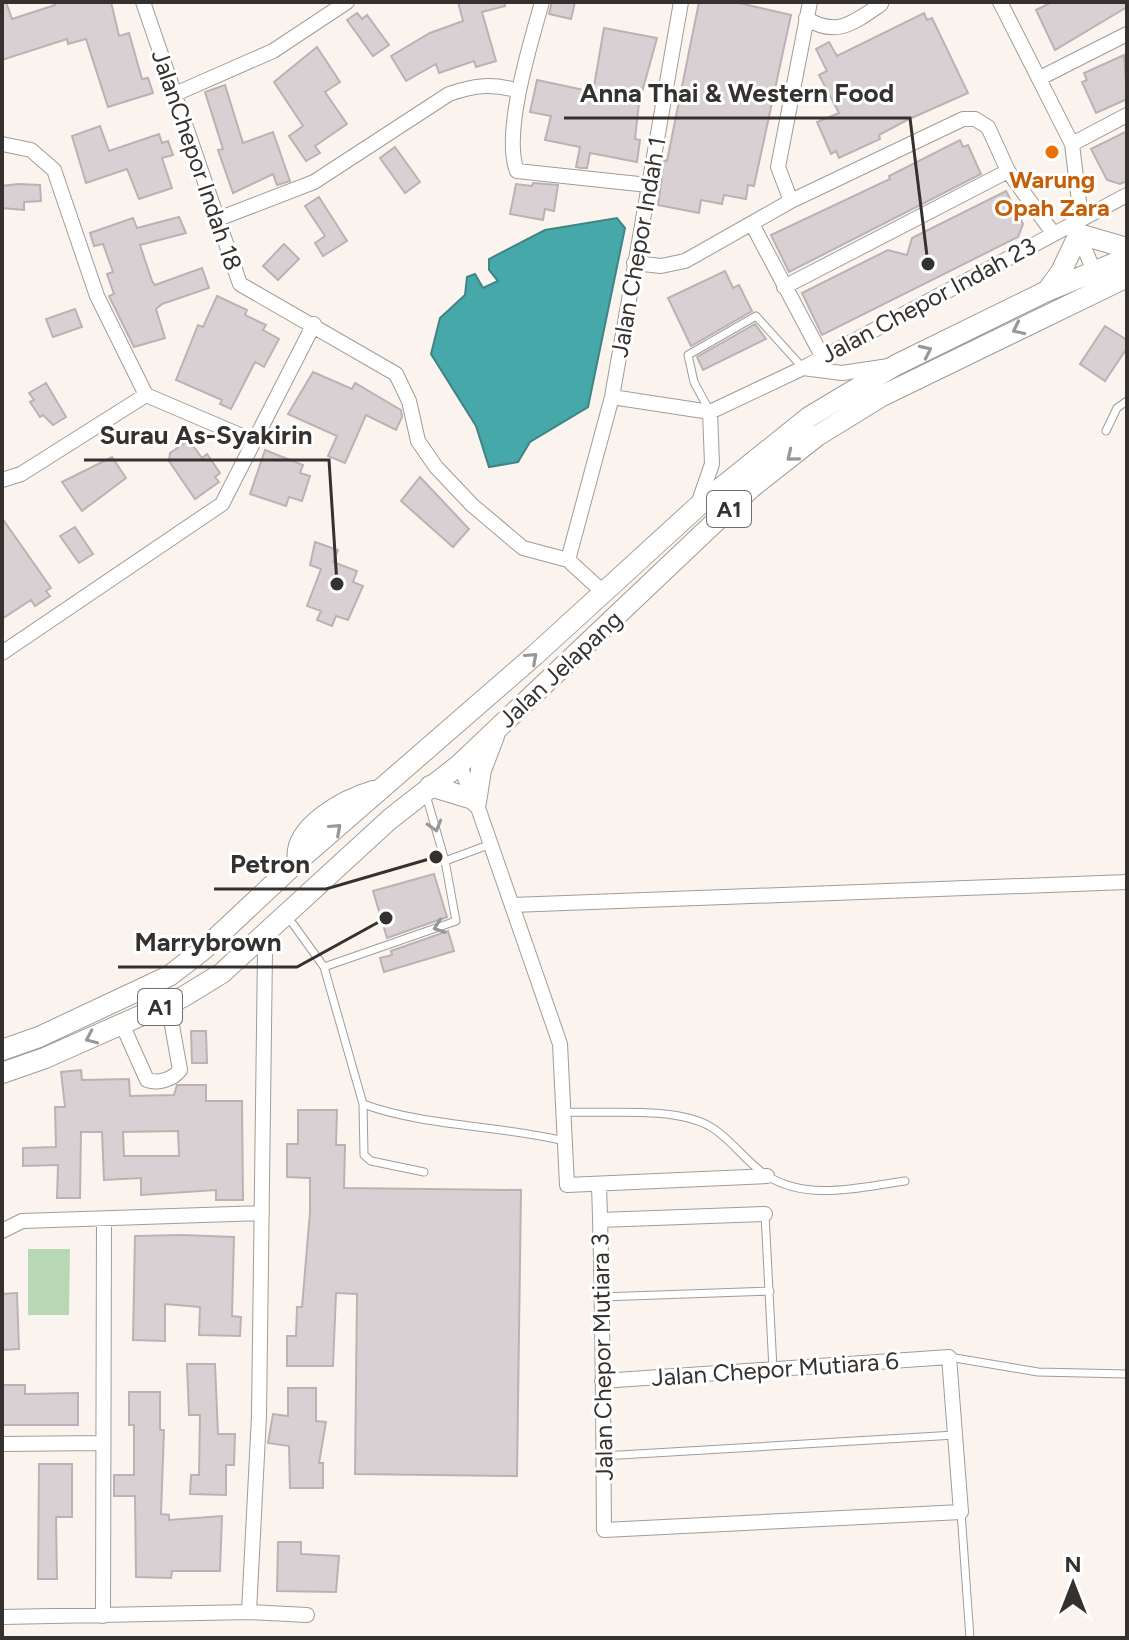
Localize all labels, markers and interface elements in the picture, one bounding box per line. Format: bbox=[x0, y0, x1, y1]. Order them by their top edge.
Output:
street label: JalanChepor Indah 18 bbox=[146, 46, 248, 274]
callout: Anna Thai & Western Food bbox=[564, 68, 910, 118]
text: Anna Thai & Western Food bbox=[580, 77, 894, 109]
street label: Jalan Chepor Indah 1 bbox=[604, 135, 672, 359]
marker: Warung Opah Zara bbox=[1043, 143, 1061, 161]
place label: Warung Opah Zara bbox=[994, 165, 1110, 222]
street label: Jalan Chepor Indah 23 bbox=[816, 231, 1040, 369]
one-way arrow bbox=[1012, 319, 1026, 335]
one-way arrow bbox=[918, 345, 933, 361]
callout: Surau As-Syakirin bbox=[84, 410, 329, 460]
text: Surau As-Syakirin bbox=[100, 419, 312, 451]
one-way arrow bbox=[786, 446, 801, 460]
road number: A1 bbox=[707, 491, 751, 527]
street label: Jalan Jelapang bbox=[492, 604, 628, 734]
one-way arrow bbox=[523, 653, 538, 668]
one-way arrow bbox=[426, 818, 442, 832]
one-way arrow bbox=[327, 824, 342, 839]
callout: Petron bbox=[214, 839, 326, 889]
text: Petron bbox=[230, 848, 310, 880]
callout: Marrybrown bbox=[118, 917, 297, 967]
one-way arrow bbox=[433, 917, 447, 933]
text: Marrybrown bbox=[134, 926, 282, 958]
road number: A1 bbox=[138, 989, 182, 1025]
one-way arrow bbox=[85, 1028, 100, 1044]
street label: Jalan Chepor Mutiara 3 bbox=[585, 1233, 619, 1481]
street label: Jalan Chepor Mutiara 6 bbox=[650, 1346, 900, 1392]
north arrow bbox=[1033, 1544, 1113, 1624]
text: N bbox=[1064, 1551, 1082, 1578]

